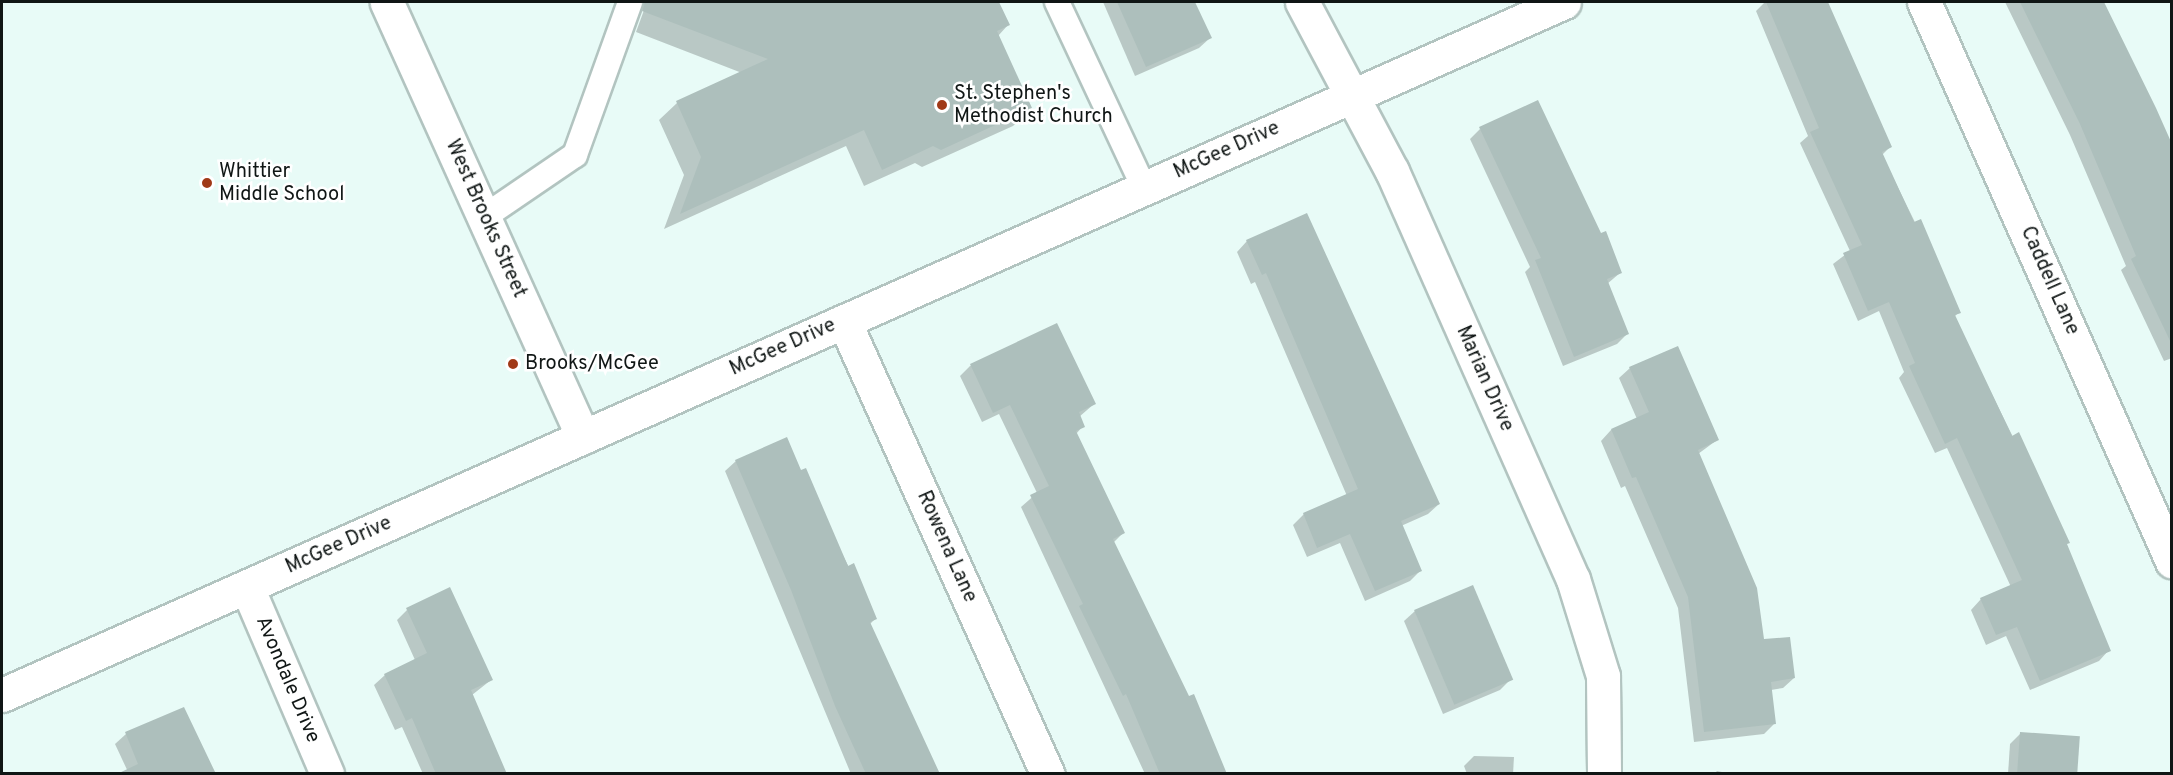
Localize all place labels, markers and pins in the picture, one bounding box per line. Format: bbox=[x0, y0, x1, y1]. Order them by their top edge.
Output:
place label: St. Stephen's Methodist Church bbox=[954, 82, 1113, 129]
marker: St. Stephen's Methodist Church bbox=[935, 98, 949, 112]
place label: Whittier Middle School bbox=[219, 160, 344, 207]
marker: Whittier Middle School bbox=[200, 176, 214, 190]
place label: Brooks/McGee bbox=[525, 352, 659, 376]
marker: Brooks/McGee bbox=[506, 357, 520, 371]

